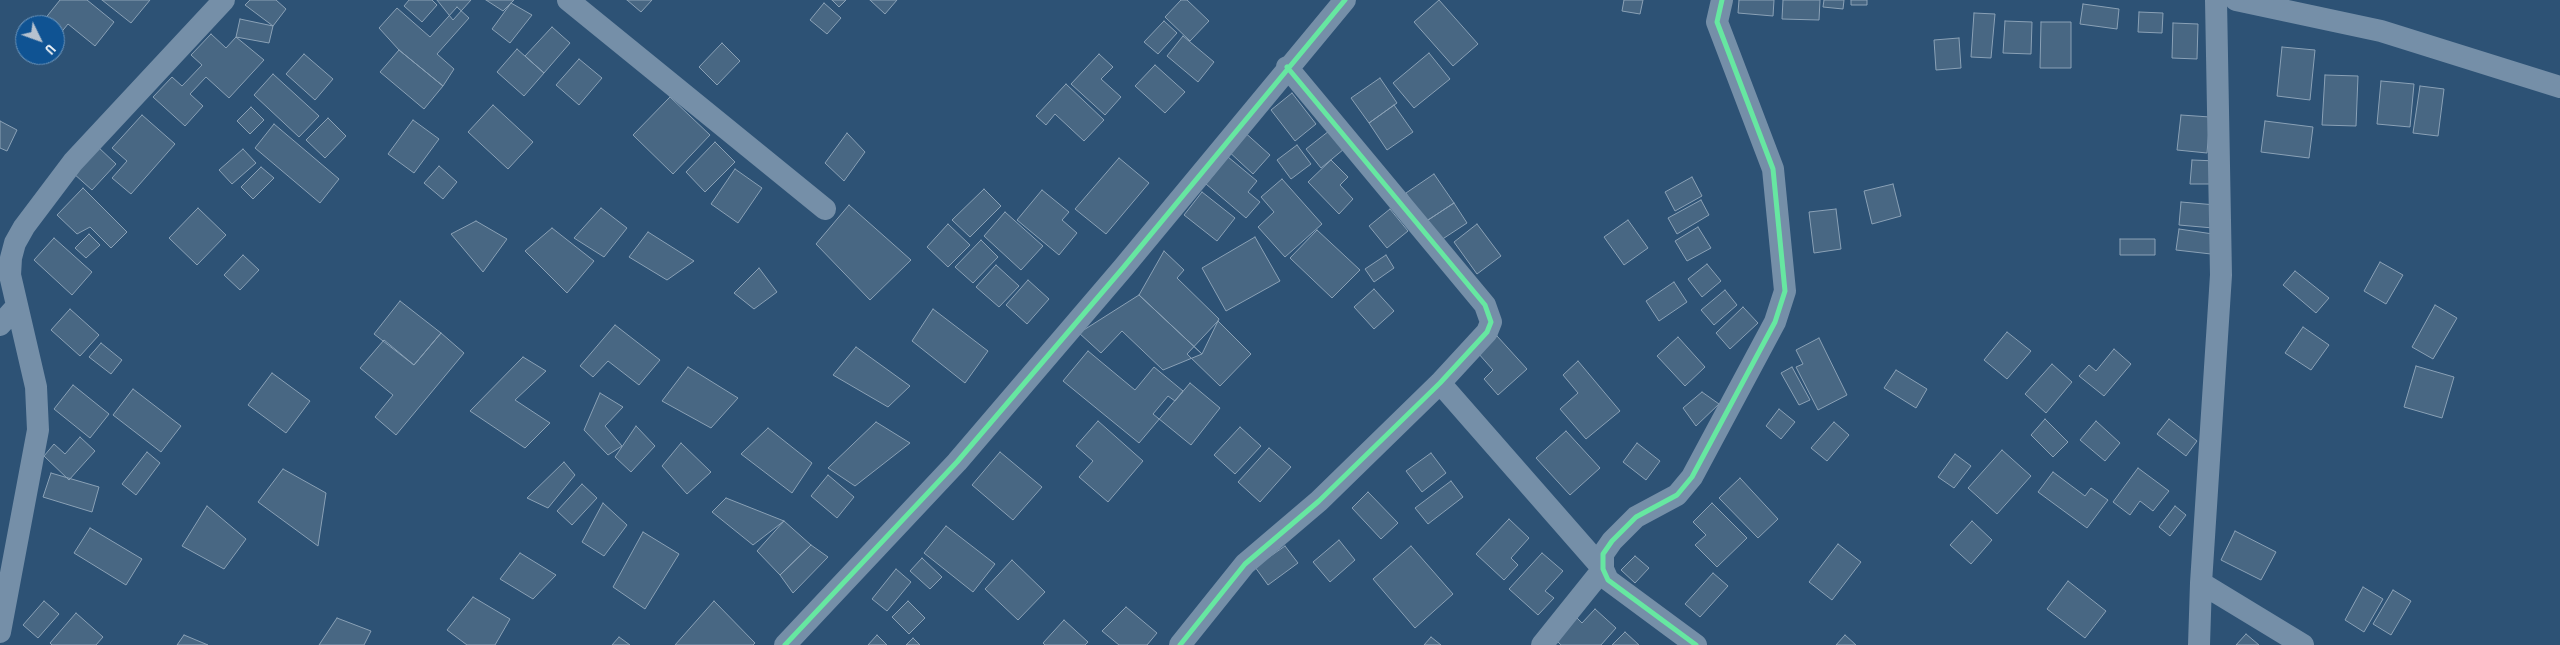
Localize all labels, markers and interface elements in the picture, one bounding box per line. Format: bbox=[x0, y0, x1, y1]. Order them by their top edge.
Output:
north arrow bbox=[15, 15, 65, 65]
text: U bbox=[41, 41, 60, 58]

